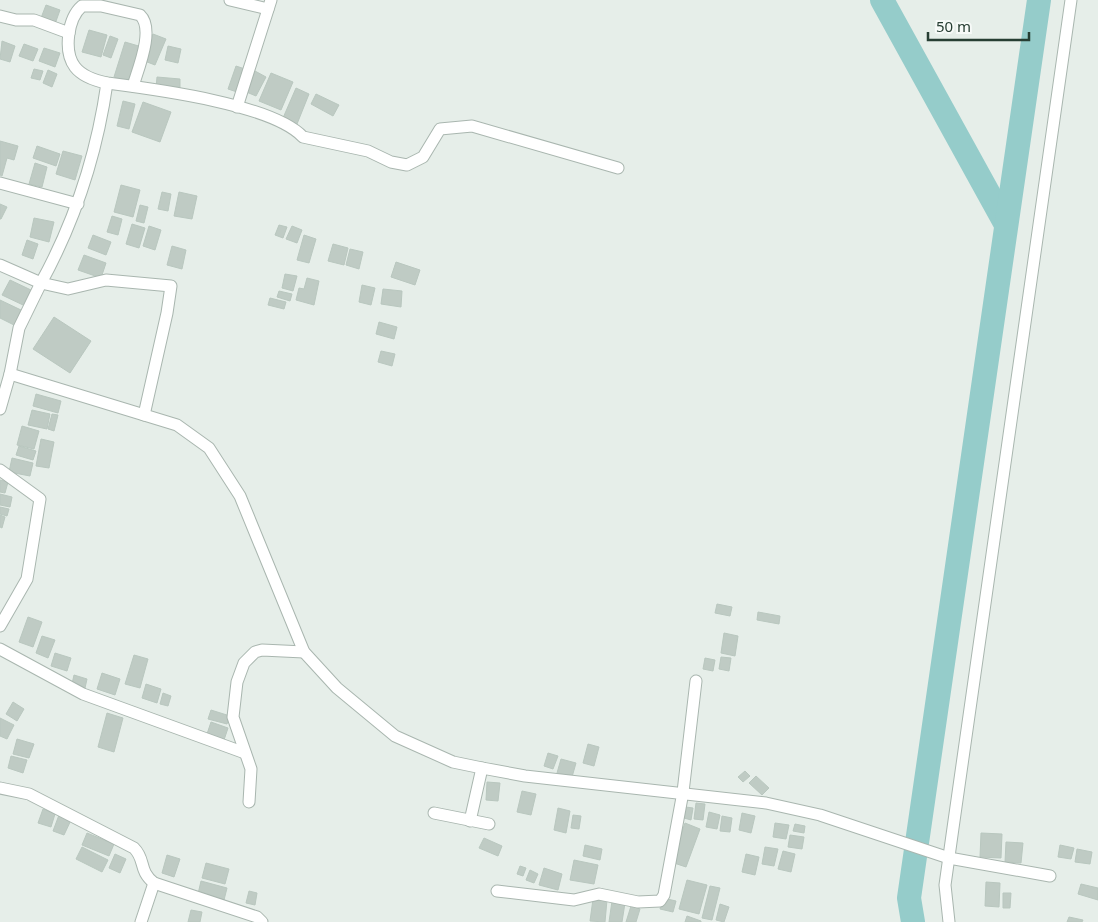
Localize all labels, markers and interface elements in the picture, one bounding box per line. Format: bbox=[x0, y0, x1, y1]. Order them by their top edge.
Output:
scale bar bbox=[928, 10, 1029, 42]
text: 50 m bbox=[936, 16, 971, 36]

